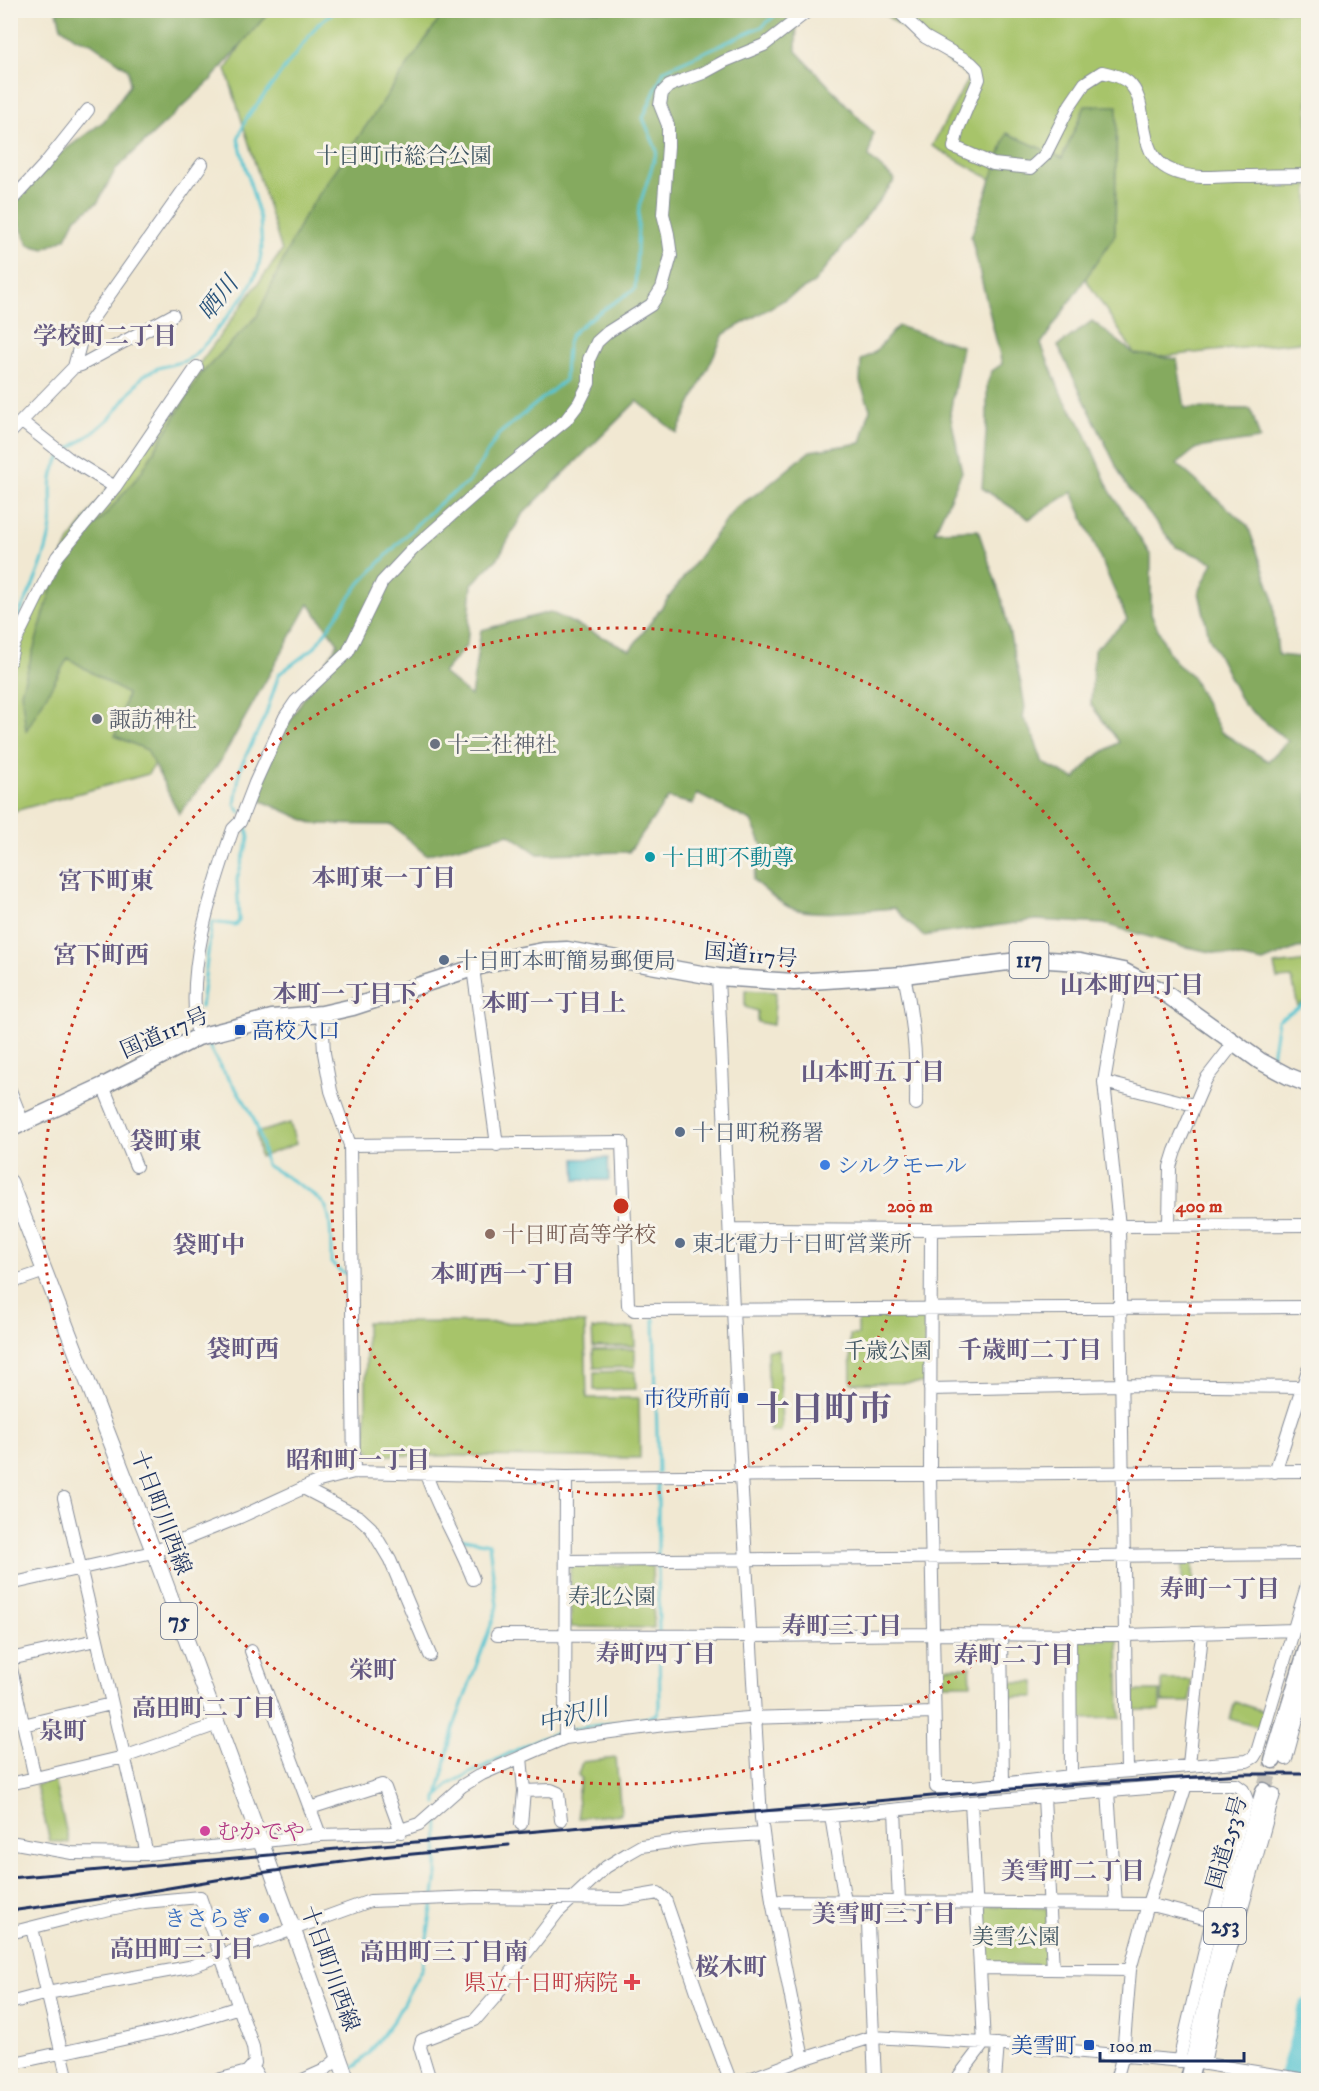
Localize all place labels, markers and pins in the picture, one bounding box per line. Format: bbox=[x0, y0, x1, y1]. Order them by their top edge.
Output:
place label: 諏訪神社 bbox=[109, 707, 197, 734]
marker: 諏訪神社 bbox=[90, 712, 104, 726]
place label: 十二社神社 bbox=[447, 732, 557, 759]
marker: 十二社神社 bbox=[428, 737, 442, 751]
place label: 十日町不動尊 bbox=[662, 845, 794, 872]
marker: 十日町不動尊 bbox=[643, 850, 657, 864]
place label: 十日町本町簡易郵便局 bbox=[456, 948, 676, 975]
marker: 十日町本町簡易郵便局 bbox=[437, 953, 451, 967]
place label: 高校入口 bbox=[252, 1018, 340, 1045]
marker: 高校入口 bbox=[233, 1023, 247, 1037]
place label: 十日町税務署 bbox=[692, 1120, 824, 1147]
marker: 十日町税務署 bbox=[673, 1125, 687, 1139]
place label: シルクモール bbox=[837, 1153, 967, 1180]
marker: シルクモール bbox=[818, 1158, 832, 1172]
centre of rings bbox=[611, 1196, 631, 1216]
place label: 十日町高等学校 bbox=[502, 1222, 656, 1249]
marker: 十日町高等学校 bbox=[483, 1227, 497, 1241]
place label: 東北電力十日町営業所 bbox=[692, 1231, 912, 1258]
marker: 東北電力十日町営業所 bbox=[673, 1236, 687, 1250]
place label: 市役所前 bbox=[643, 1386, 731, 1413]
marker: 市役所前 bbox=[736, 1391, 750, 1405]
place label: むかでや bbox=[217, 1819, 305, 1846]
marker: むかでや bbox=[198, 1824, 212, 1838]
place label: きさらぎ bbox=[164, 1906, 252, 1933]
marker: きさらぎ bbox=[257, 1911, 271, 1925]
place label: 県立十日町病院 bbox=[464, 1970, 618, 1997]
marker: 県立十日町病院 bbox=[623, 1973, 641, 1991]
place label: 美雪町 bbox=[1011, 2033, 1077, 2060]
marker: 美雪町 bbox=[1082, 2038, 1096, 2052]

